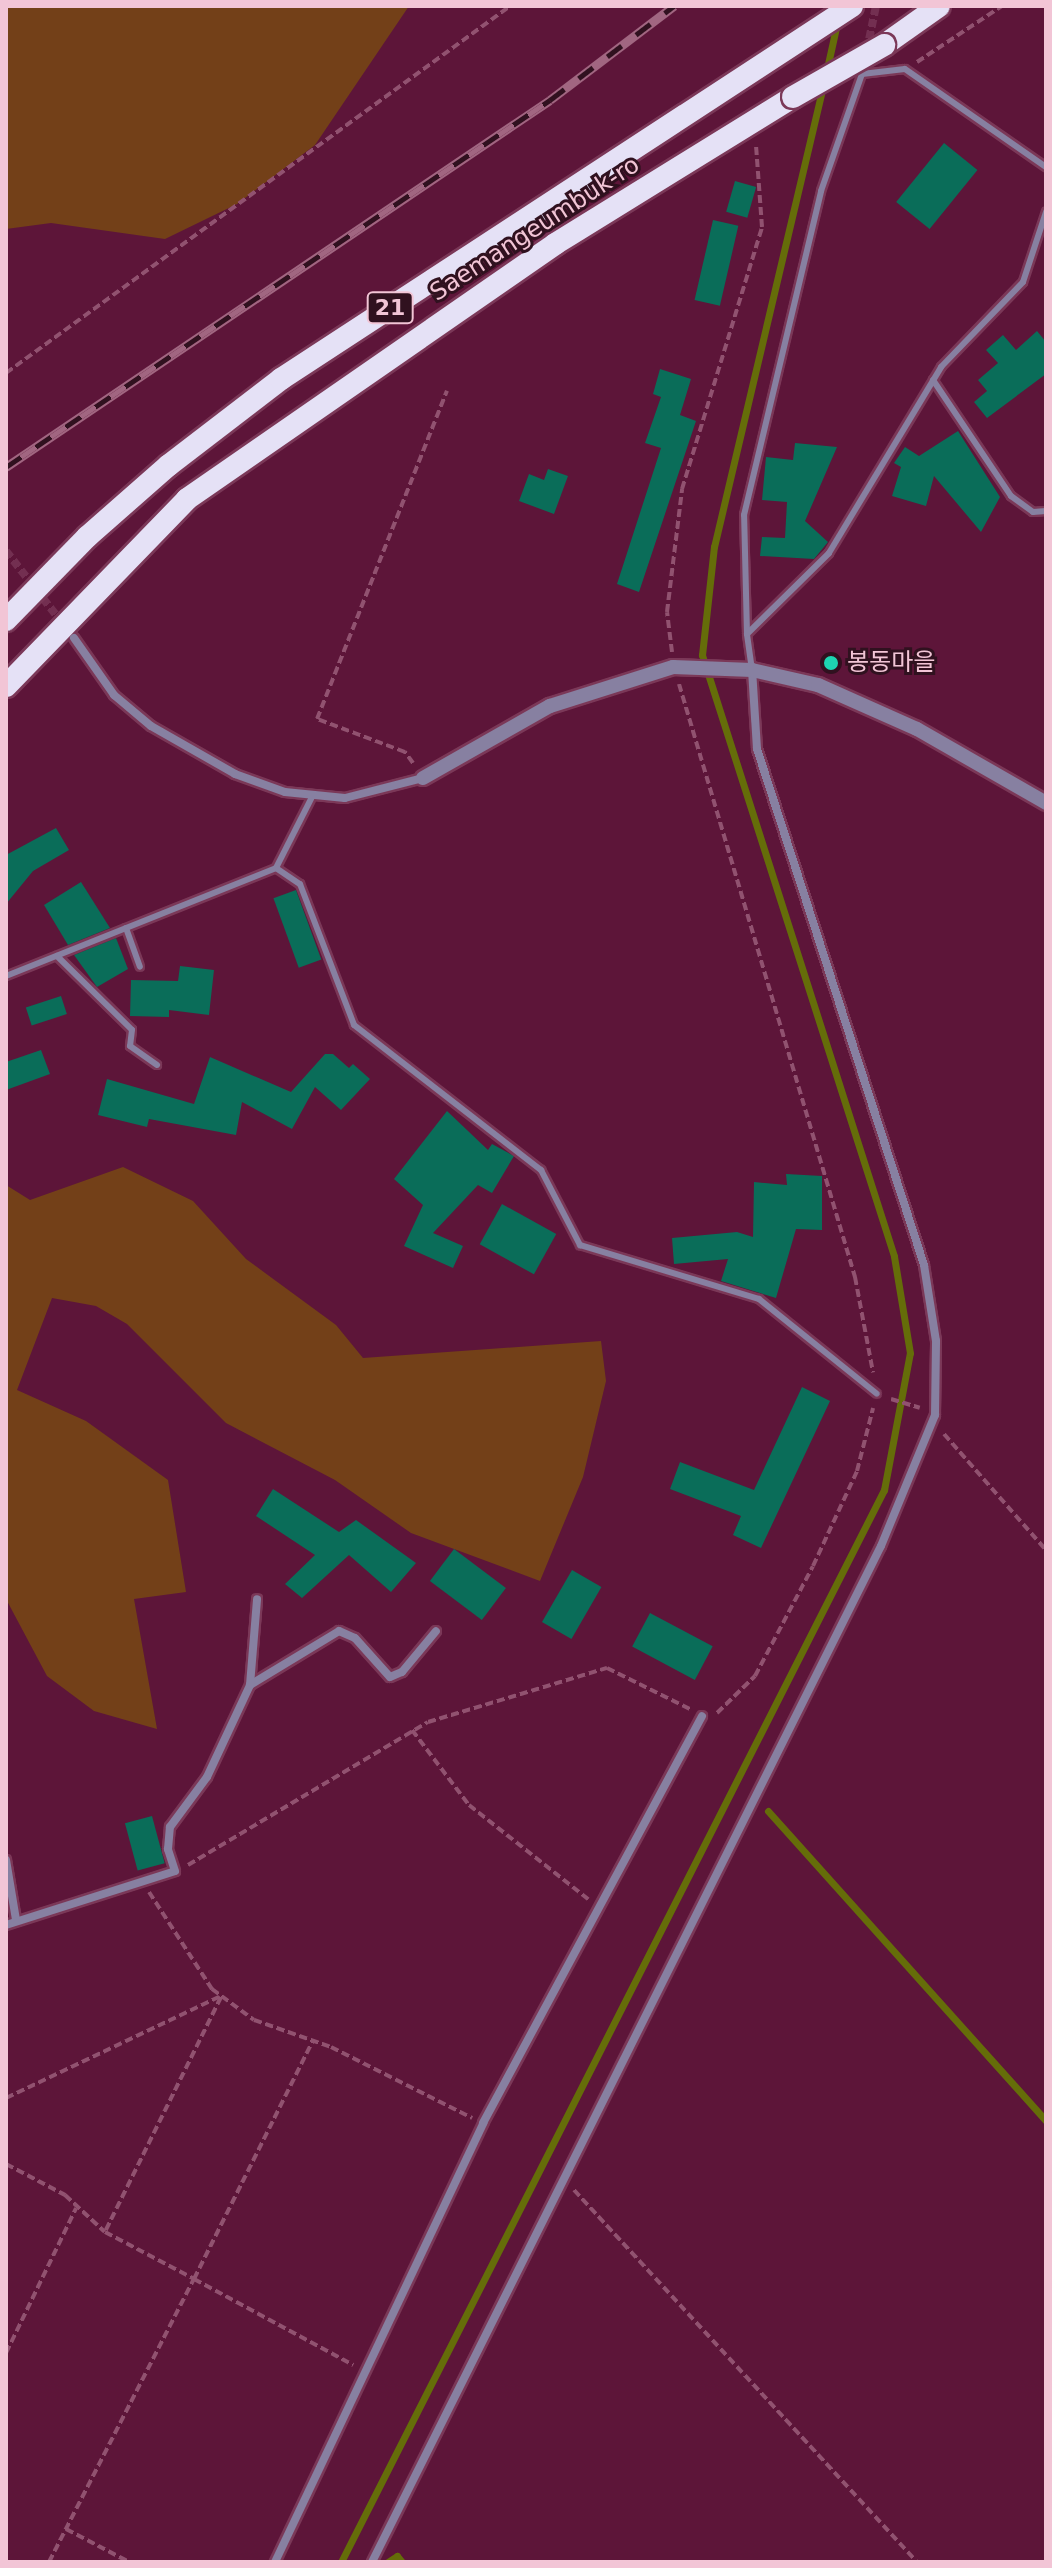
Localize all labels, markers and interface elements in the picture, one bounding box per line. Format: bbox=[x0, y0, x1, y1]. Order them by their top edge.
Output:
street label: Saemangeumbuk-ro bbox=[425, 151, 645, 307]
road number: 21 bbox=[366, 290, 414, 326]
place label: 봉동마을 bbox=[847, 649, 935, 677]
marker: 봉동마을 bbox=[822, 654, 840, 672]

